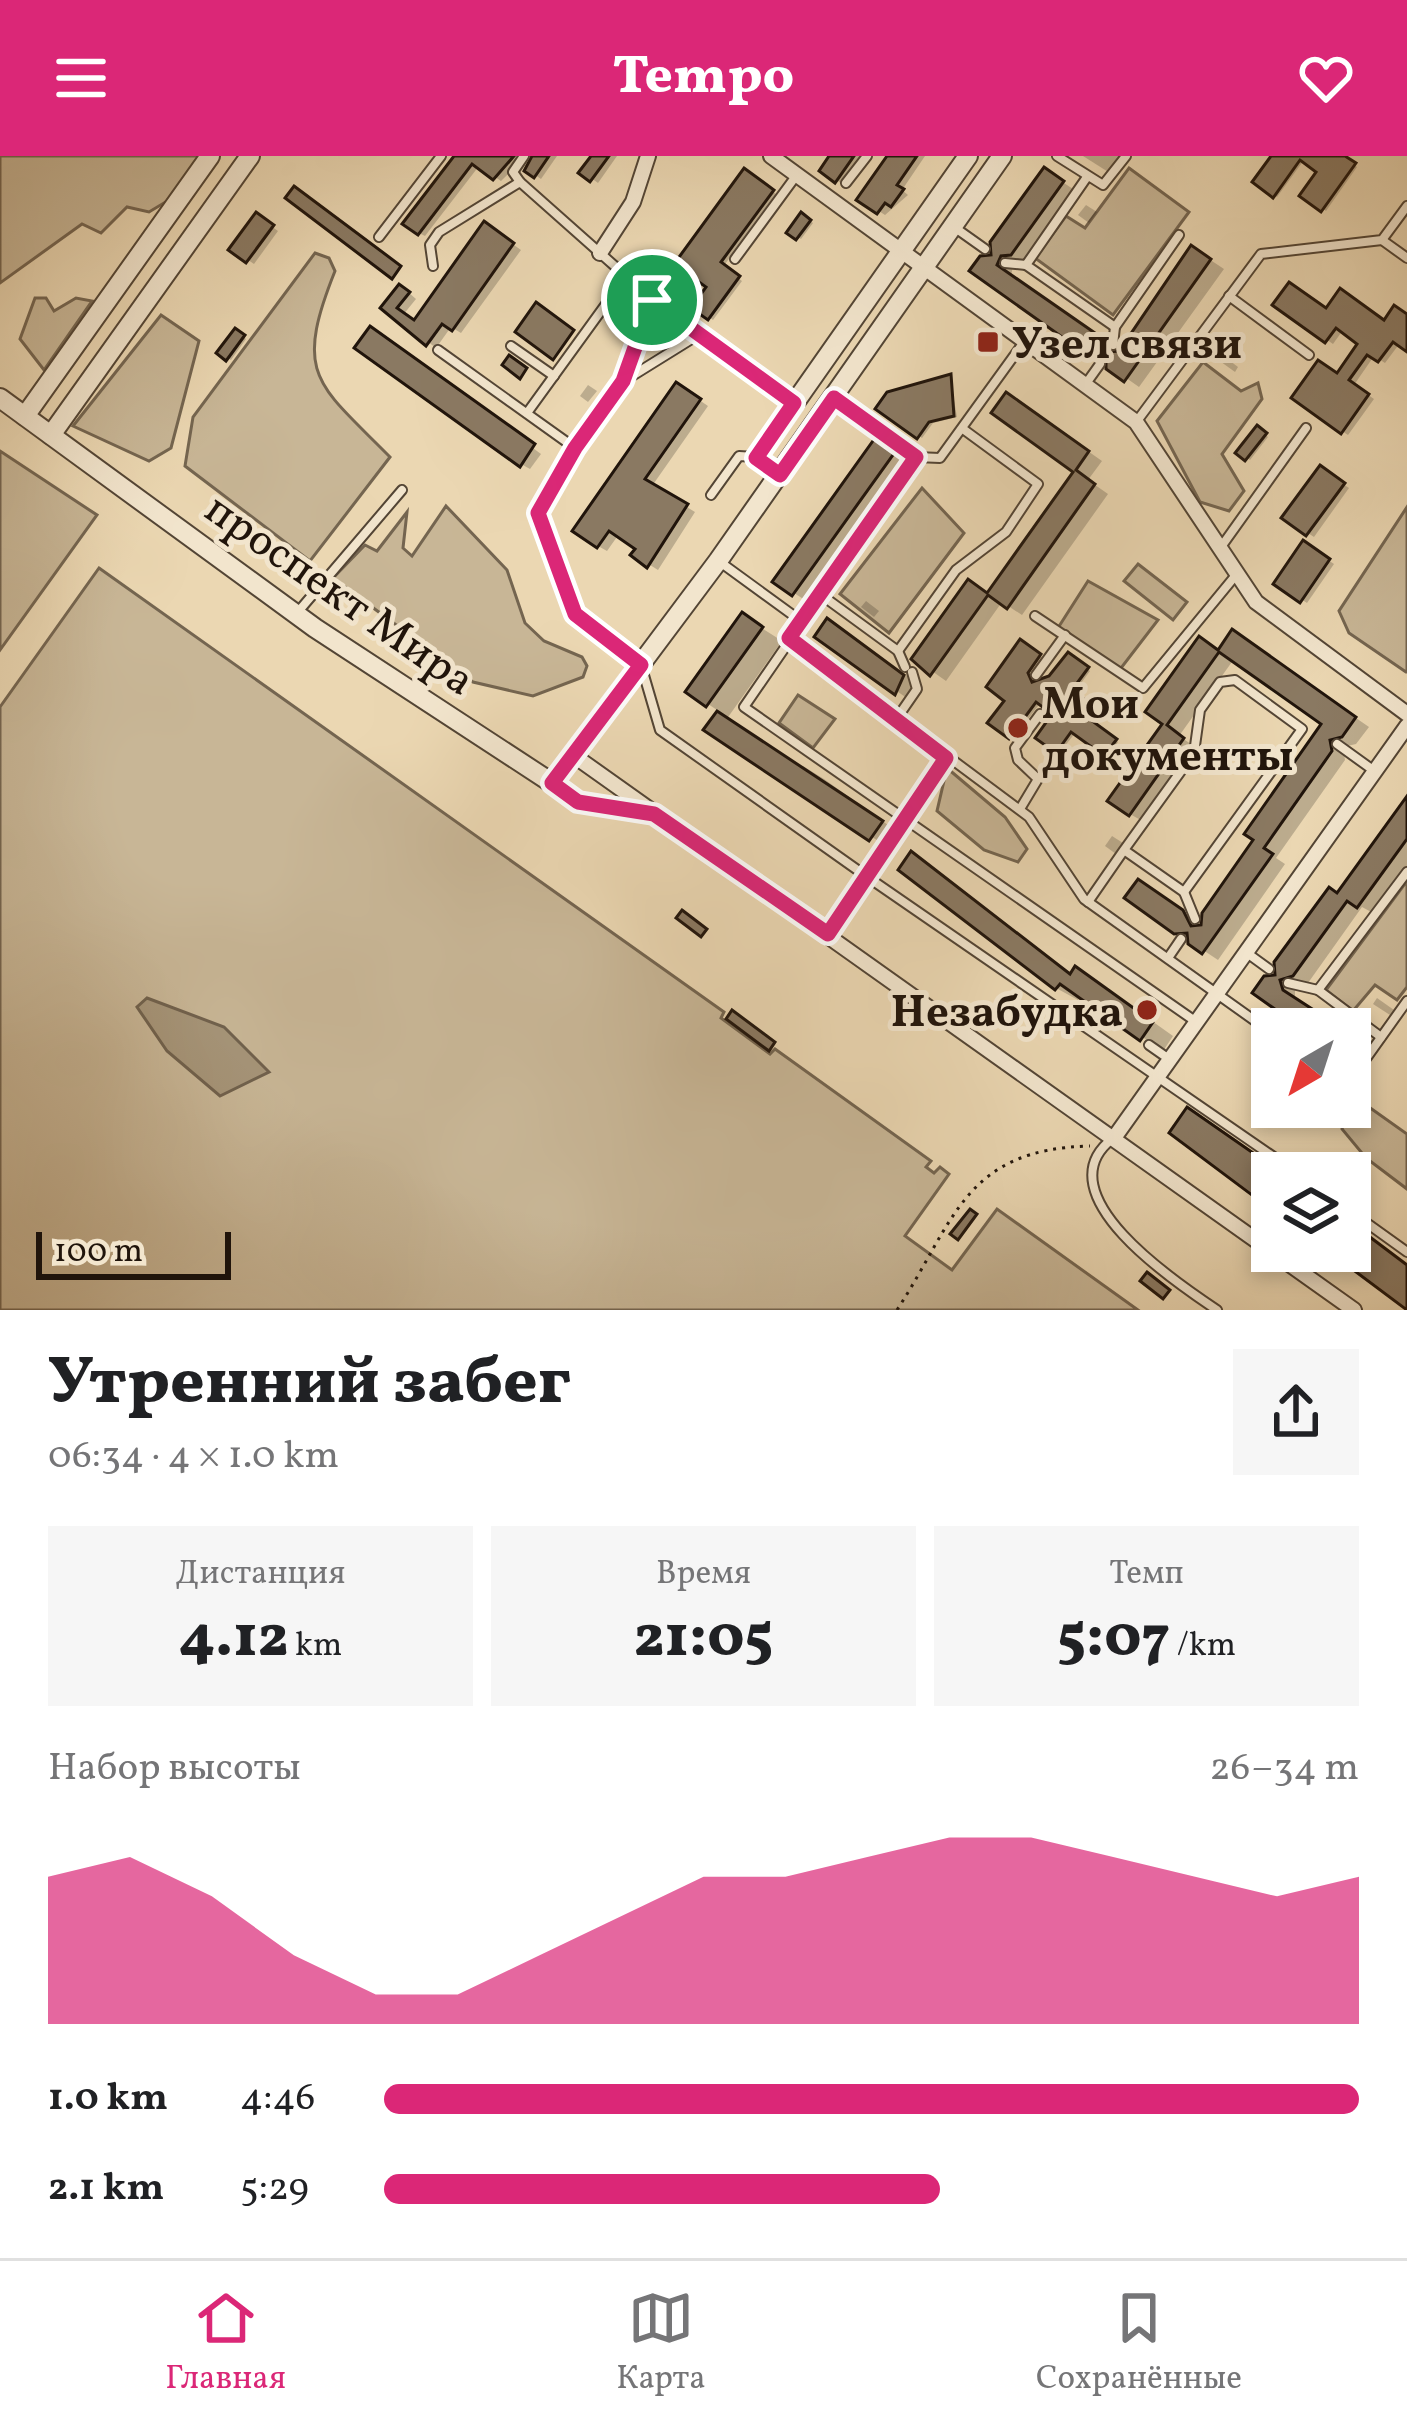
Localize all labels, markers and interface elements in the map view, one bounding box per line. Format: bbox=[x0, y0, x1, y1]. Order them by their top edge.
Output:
text: Tempo bbox=[613, 41, 794, 116]
icon: menu bbox=[48, 45, 114, 111]
icon: heart bbox=[1293, 45, 1359, 111]
pin bbox=[601, 249, 703, 351]
icon: arrive bbox=[619, 267, 685, 333]
place label: Узел связи bbox=[1012, 315, 1242, 378]
marker: Узел связи bbox=[975, 329, 1001, 355]
street label: проспект Мира bbox=[191, 480, 486, 713]
place label: Мои документы bbox=[1042, 675, 1294, 790]
marker: Мои документы bbox=[1005, 715, 1031, 741]
place label: Незабудка bbox=[891, 983, 1123, 1046]
marker: Незабудка bbox=[1134, 997, 1160, 1023]
north arrow bbox=[1251, 1008, 1371, 1128]
map controls bbox=[1251, 1008, 1371, 1272]
button: layers bbox=[1251, 1152, 1371, 1272]
scale bar bbox=[36, 1226, 231, 1279]
text: 100 m bbox=[54, 1230, 143, 1276]
text: Утренний забег bbox=[48, 1339, 571, 1431]
button: share bbox=[1233, 1349, 1359, 1475]
text: 06:34 · 4 × 1.0 km bbox=[48, 1430, 339, 1484]
text: Дистанция bbox=[176, 1552, 345, 1598]
text: Время bbox=[656, 1552, 751, 1598]
text: Темп bbox=[1109, 1552, 1184, 1598]
text: 4.12 bbox=[179, 1598, 288, 1681]
text: 21:05 bbox=[634, 1598, 773, 1681]
text: 5:07 bbox=[1057, 1598, 1170, 1681]
text: km bbox=[288, 1624, 342, 1670]
text: /km bbox=[1170, 1624, 1236, 1670]
text: Набор высоты bbox=[48, 1742, 301, 1796]
text: 26–34 m bbox=[1209, 1742, 1359, 1796]
text: 1.0 km bbox=[48, 2072, 168, 2126]
text: 4:46 bbox=[240, 2072, 315, 2126]
text: 2.1 km bbox=[48, 2162, 164, 2216]
text: 5:29 bbox=[240, 2162, 309, 2216]
tab: Главная bbox=[165, 2285, 286, 2403]
tab: Карта bbox=[616, 2285, 706, 2403]
tab: Сохранённые bbox=[1036, 2285, 1242, 2403]

